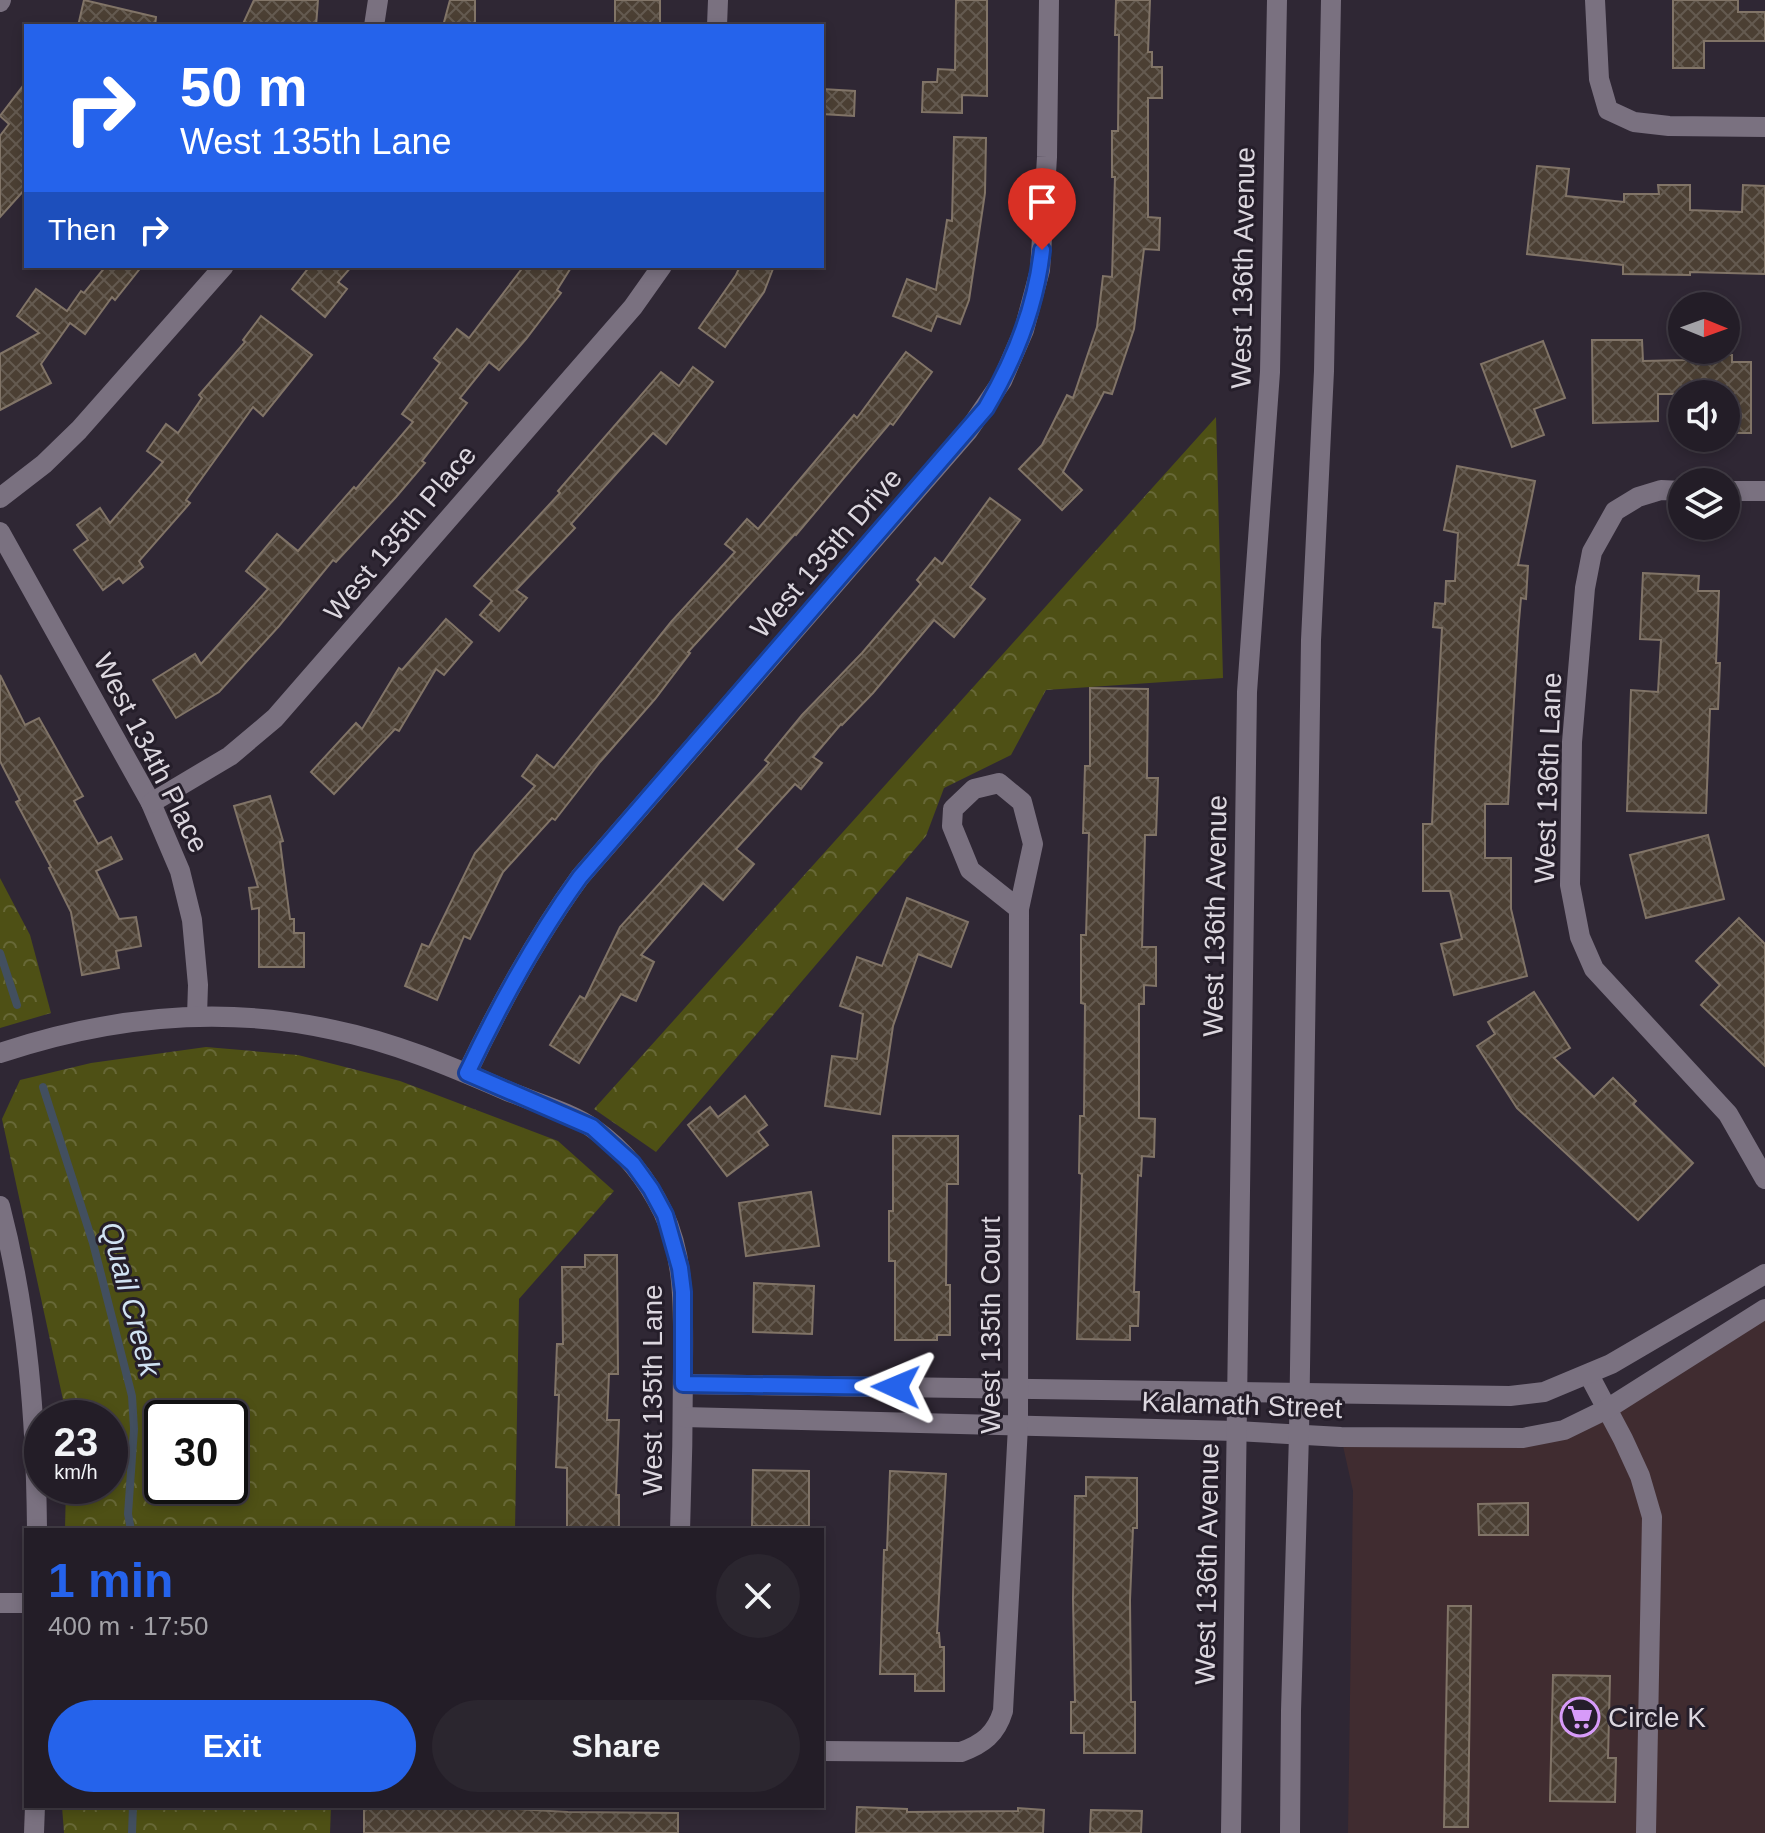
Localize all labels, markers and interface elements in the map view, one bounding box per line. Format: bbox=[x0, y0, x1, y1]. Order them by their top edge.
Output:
text: 50 m bbox=[180, 55, 308, 118]
icon: right bbox=[48, 56, 152, 160]
text: West 135th Lane bbox=[180, 121, 452, 162]
street label: West 136th Avenue bbox=[1225, 147, 1261, 389]
pin bbox=[1008, 168, 1076, 250]
icon: arrive bbox=[1020, 180, 1064, 224]
icon: right bbox=[132, 208, 176, 252]
text: Then bbox=[48, 213, 116, 246]
north arrow bbox=[1668, 292, 1740, 364]
map controls bbox=[1668, 292, 1740, 540]
button: sound bbox=[1668, 380, 1740, 452]
street label: West 135th Place bbox=[318, 439, 482, 627]
street label: West 135th Drive bbox=[744, 462, 908, 644]
button: layers bbox=[1668, 468, 1740, 540]
street label: West 134th Place bbox=[87, 648, 215, 858]
street label: West 136th Lane bbox=[1529, 672, 1567, 884]
street label: West 136th Avenue bbox=[1197, 795, 1233, 1037]
street label: West 135th Court bbox=[975, 1216, 1006, 1434]
water label: Quail Creek bbox=[95, 1218, 168, 1382]
street label: West 135th Lane bbox=[637, 1284, 668, 1496]
position arrow bbox=[854, 1345, 938, 1429]
street label: Kalamath Street bbox=[1141, 1386, 1343, 1424]
speed limit sign: 30 bbox=[144, 1400, 248, 1504]
text: 23 bbox=[54, 1420, 98, 1464]
street label: West 136th Avenue bbox=[1189, 1443, 1225, 1685]
text: km/h bbox=[54, 1461, 98, 1483]
text: 1 min bbox=[48, 1554, 173, 1607]
button: close bbox=[716, 1554, 800, 1638]
text: 400 m · 17:50 bbox=[48, 1611, 208, 1641]
supermarket icon: Circle K bbox=[1559, 1696, 1601, 1738]
button: Exit bbox=[48, 1700, 416, 1792]
button: Share bbox=[432, 1700, 800, 1792]
place label: Circle K bbox=[1608, 1702, 1706, 1733]

